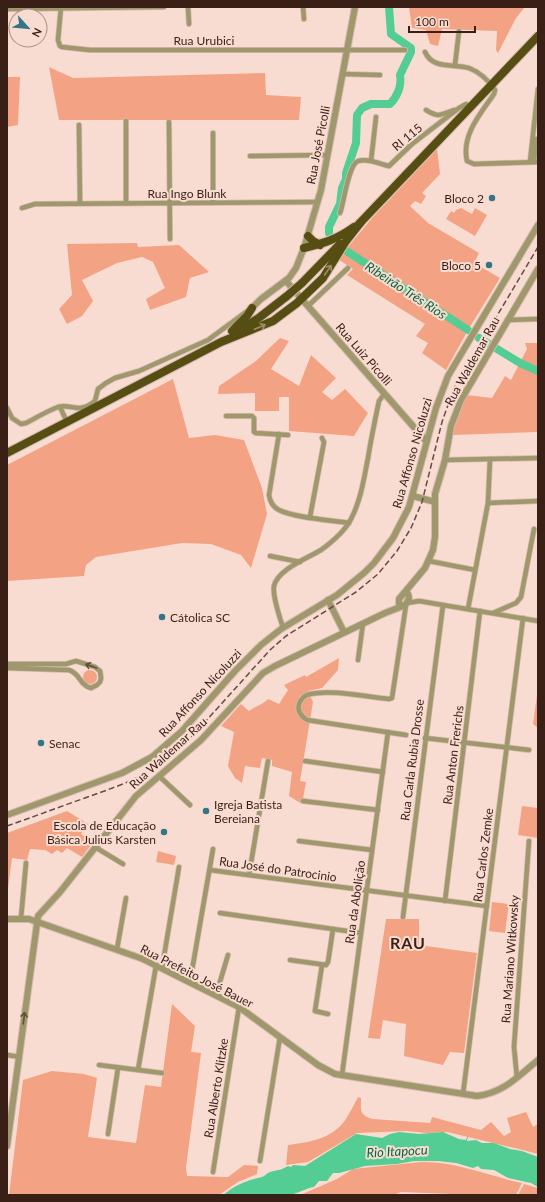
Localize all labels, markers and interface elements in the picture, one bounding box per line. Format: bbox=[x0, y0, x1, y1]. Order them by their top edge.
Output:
north arrow bbox=[8, 8, 48, 48]
scale bar bbox=[409, 8, 475, 34]
text: 100 m bbox=[415, 14, 449, 29]
text: N bbox=[30, 26, 45, 39]
street label: Rua Urubici bbox=[174, 33, 235, 48]
street label: Rua José Picolli bbox=[303, 104, 333, 186]
street label: RI 115 bbox=[389, 120, 425, 154]
street label: Rua Ingo Blunk bbox=[148, 186, 227, 201]
place label: Bloco 2 bbox=[444, 191, 484, 206]
marker: Bloco 2 bbox=[487, 193, 497, 203]
water label: Ribeirão Três Rios bbox=[362, 258, 450, 322]
place label: Bloco 5 bbox=[441, 258, 481, 273]
marker: Bloco 5 bbox=[484, 260, 494, 270]
one-way arrow bbox=[325, 264, 333, 276]
street label: Rua Waldemar Rau bbox=[441, 314, 503, 408]
street label: Rua Luiz Picolli bbox=[333, 320, 395, 388]
one-way arrow bbox=[254, 322, 266, 330]
street label: Rua Affonso Nicoluzzi bbox=[389, 396, 435, 510]
place label: Cátolica SC bbox=[170, 610, 230, 625]
marker: Cátolica SC bbox=[157, 612, 167, 622]
street label: Rua Affonso Nicoluzzi bbox=[155, 646, 245, 740]
one-way arrow bbox=[85, 662, 98, 669]
street label: Rua Carla Rubia Drosse bbox=[397, 698, 427, 822]
street label: Rua Anton Frerichs bbox=[439, 705, 467, 805]
street label: Rua Waldemar Rau bbox=[126, 714, 210, 792]
place label: Senac bbox=[49, 736, 80, 751]
marker: Senac bbox=[36, 738, 46, 748]
place label: Igreja Batista Bereiana bbox=[214, 797, 282, 826]
marker: Igreja Batista Bereiana bbox=[201, 806, 211, 816]
street label: Rua Carlos Zemke bbox=[470, 807, 496, 903]
place label: Escola de Educação Básica Julius Karsten bbox=[47, 818, 156, 847]
marker: Escola de Educação Básica Julius Karsten bbox=[159, 827, 169, 837]
street label: Rua José do Patrocinio bbox=[218, 853, 338, 885]
street label: Rua da Abolição bbox=[342, 859, 368, 945]
street label: Rua Mariano Witkowsky bbox=[498, 894, 522, 1024]
district label: RAU bbox=[390, 933, 426, 952]
street label: Rua Prefeito José Bauer bbox=[138, 941, 257, 1011]
one-way arrow bbox=[21, 1012, 28, 1025]
street label: Rua Alberto Klitzke bbox=[201, 1037, 231, 1139]
water label: Rio Itapocu bbox=[366, 1141, 428, 1161]

